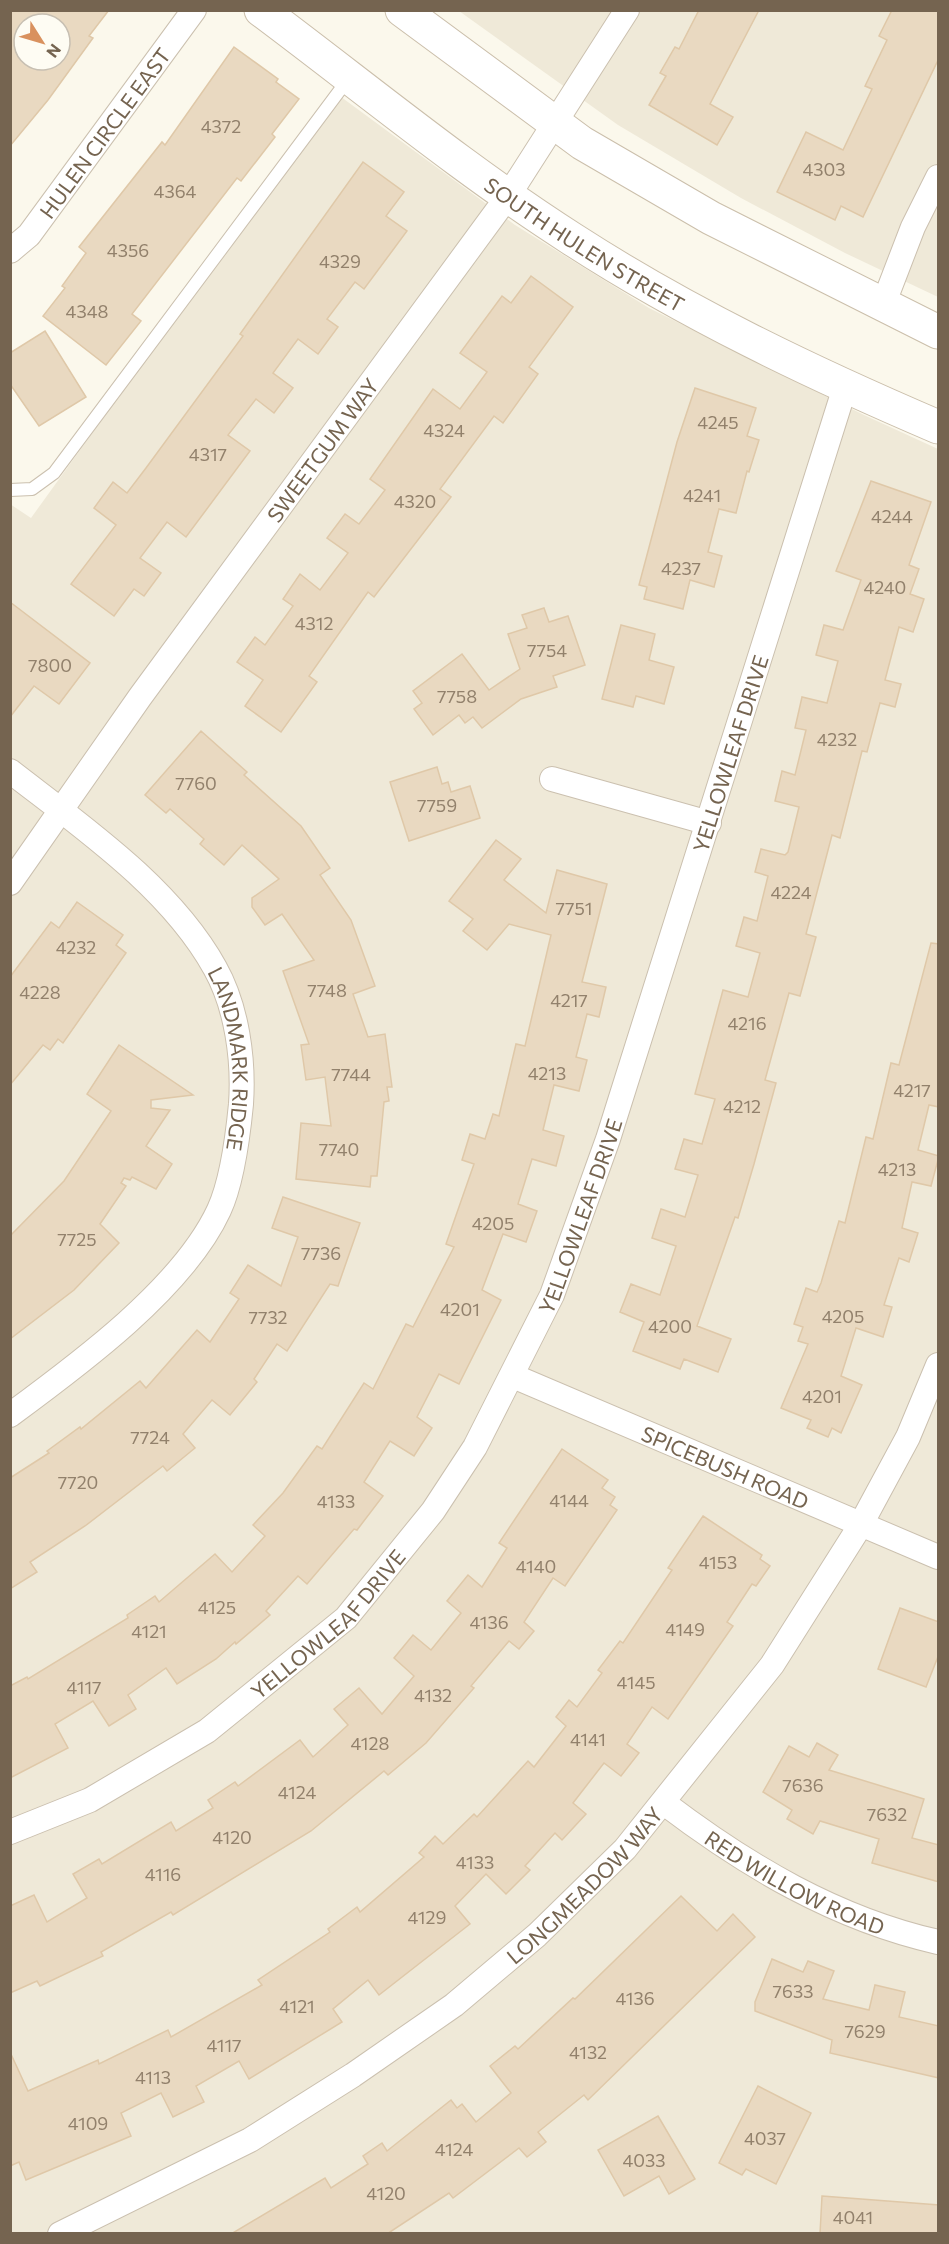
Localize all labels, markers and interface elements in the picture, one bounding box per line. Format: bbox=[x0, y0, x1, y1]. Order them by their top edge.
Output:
north arrow bbox=[12, 12, 72, 72]
street label: HULEN CIRCLE EAST bbox=[34, 43, 174, 223]
house number: 4372 bbox=[201, 115, 241, 137]
house number: 4303 bbox=[802, 158, 846, 180]
street label: SOUTH HULEN STREET bbox=[480, 171, 689, 316]
house number: 4364 bbox=[154, 180, 197, 202]
house number: 4356 bbox=[107, 239, 149, 261]
house number: 4329 bbox=[319, 250, 361, 272]
house number: 4348 bbox=[66, 300, 108, 322]
street label: SWEETGUM WAY bbox=[261, 373, 383, 526]
house number: 4245 bbox=[697, 411, 739, 433]
house number: 4324 bbox=[423, 419, 465, 441]
house number: 4317 bbox=[189, 443, 227, 465]
house number: 4241 bbox=[683, 484, 721, 506]
house number: 4320 bbox=[394, 490, 436, 512]
house number: 4244 bbox=[871, 505, 913, 527]
house number: 4237 bbox=[661, 557, 701, 579]
house number: 4240 bbox=[864, 576, 906, 598]
house number: 4312 bbox=[295, 612, 333, 634]
house number: 7754 bbox=[527, 639, 567, 661]
street label: YELLOWLEAF DRIVE bbox=[687, 652, 772, 855]
house number: 7800 bbox=[28, 654, 72, 676]
house number: 7758 bbox=[437, 685, 477, 707]
house number: 4232 bbox=[817, 728, 857, 750]
house number: 7760 bbox=[175, 772, 217, 794]
house number: 7759 bbox=[417, 794, 457, 816]
house number: 4224 bbox=[771, 881, 812, 903]
house number: 7751 bbox=[556, 897, 593, 919]
house number: 4232 bbox=[56, 936, 96, 958]
street label: LANDMARK RIDGE bbox=[204, 962, 254, 1153]
house number: 7748 bbox=[307, 979, 347, 1001]
house number: 4228 bbox=[19, 981, 61, 1003]
house number: 4217 bbox=[550, 989, 588, 1011]
house number: 4216 bbox=[727, 1012, 767, 1034]
house number: 4213 bbox=[528, 1062, 566, 1084]
house number: 7744 bbox=[331, 1063, 371, 1085]
house number: 4217 bbox=[893, 1079, 931, 1101]
house number: 4212 bbox=[723, 1095, 761, 1117]
street label: YELLOWLEAF DRIVE bbox=[532, 1115, 626, 1317]
house number: 7740 bbox=[319, 1138, 359, 1160]
house number: 4213 bbox=[878, 1158, 916, 1180]
house number: 4205 bbox=[472, 1212, 514, 1234]
house number: 7725 bbox=[57, 1228, 97, 1250]
house number: 7736 bbox=[301, 1242, 341, 1264]
house number: 4201 bbox=[440, 1298, 480, 1320]
house number: 4205 bbox=[822, 1305, 864, 1327]
house number: 7732 bbox=[248, 1306, 288, 1328]
house number: 4200 bbox=[648, 1315, 692, 1337]
house number: 4201 bbox=[802, 1385, 842, 1407]
street label: SPICEBUSH ROAD bbox=[638, 1420, 813, 1513]
house number: 7724 bbox=[130, 1426, 170, 1448]
house number: 7720 bbox=[58, 1471, 98, 1493]
house number: 4144 bbox=[549, 1489, 589, 1511]
house number: 4133 bbox=[317, 1490, 355, 1512]
street label: YELLOWLEAF DRIVE bbox=[245, 1544, 410, 1703]
house number: 4153 bbox=[699, 1551, 737, 1573]
house number: 4140 bbox=[516, 1555, 556, 1577]
house number: 4125 bbox=[198, 1596, 236, 1618]
house number: 4136 bbox=[469, 1611, 509, 1633]
house number: 4149 bbox=[665, 1618, 705, 1640]
house number: 4121 bbox=[131, 1620, 167, 1642]
house number: 4145 bbox=[616, 1671, 656, 1693]
house number: 4117 bbox=[66, 1676, 102, 1698]
house number: 4132 bbox=[414, 1684, 452, 1706]
house number: 4141 bbox=[570, 1728, 606, 1750]
house number: 4128 bbox=[351, 1732, 389, 1754]
house number: 7636 bbox=[782, 1774, 824, 1796]
house number: 4124 bbox=[278, 1781, 316, 1803]
street label: LONGMEADOW WAY bbox=[501, 1801, 667, 1968]
house number: 7632 bbox=[867, 1803, 907, 1825]
street label: RED WILLOW ROAD bbox=[701, 1825, 888, 1939]
house number: 4120 bbox=[212, 1826, 252, 1848]
house number: 4133 bbox=[456, 1851, 494, 1873]
house number: 4116 bbox=[145, 1863, 181, 1885]
house number: 4129 bbox=[408, 1906, 446, 1928]
house number: 7633 bbox=[773, 1980, 813, 2002]
house number: 4136 bbox=[615, 1987, 655, 2009]
house number: 4121 bbox=[279, 1995, 315, 2017]
house number: 7629 bbox=[844, 2020, 886, 2042]
house number: 4117 bbox=[206, 2034, 242, 2056]
house number: 4132 bbox=[569, 2041, 607, 2063]
house number: 4113 bbox=[135, 2066, 171, 2088]
house number: 4109 bbox=[68, 2112, 108, 2134]
house number: 4037 bbox=[744, 2127, 786, 2149]
house number: 4124 bbox=[435, 2138, 473, 2160]
house number: 4033 bbox=[623, 2149, 666, 2171]
house number: 4120 bbox=[366, 2182, 406, 2204]
house number: 4041 bbox=[833, 2206, 873, 2228]

